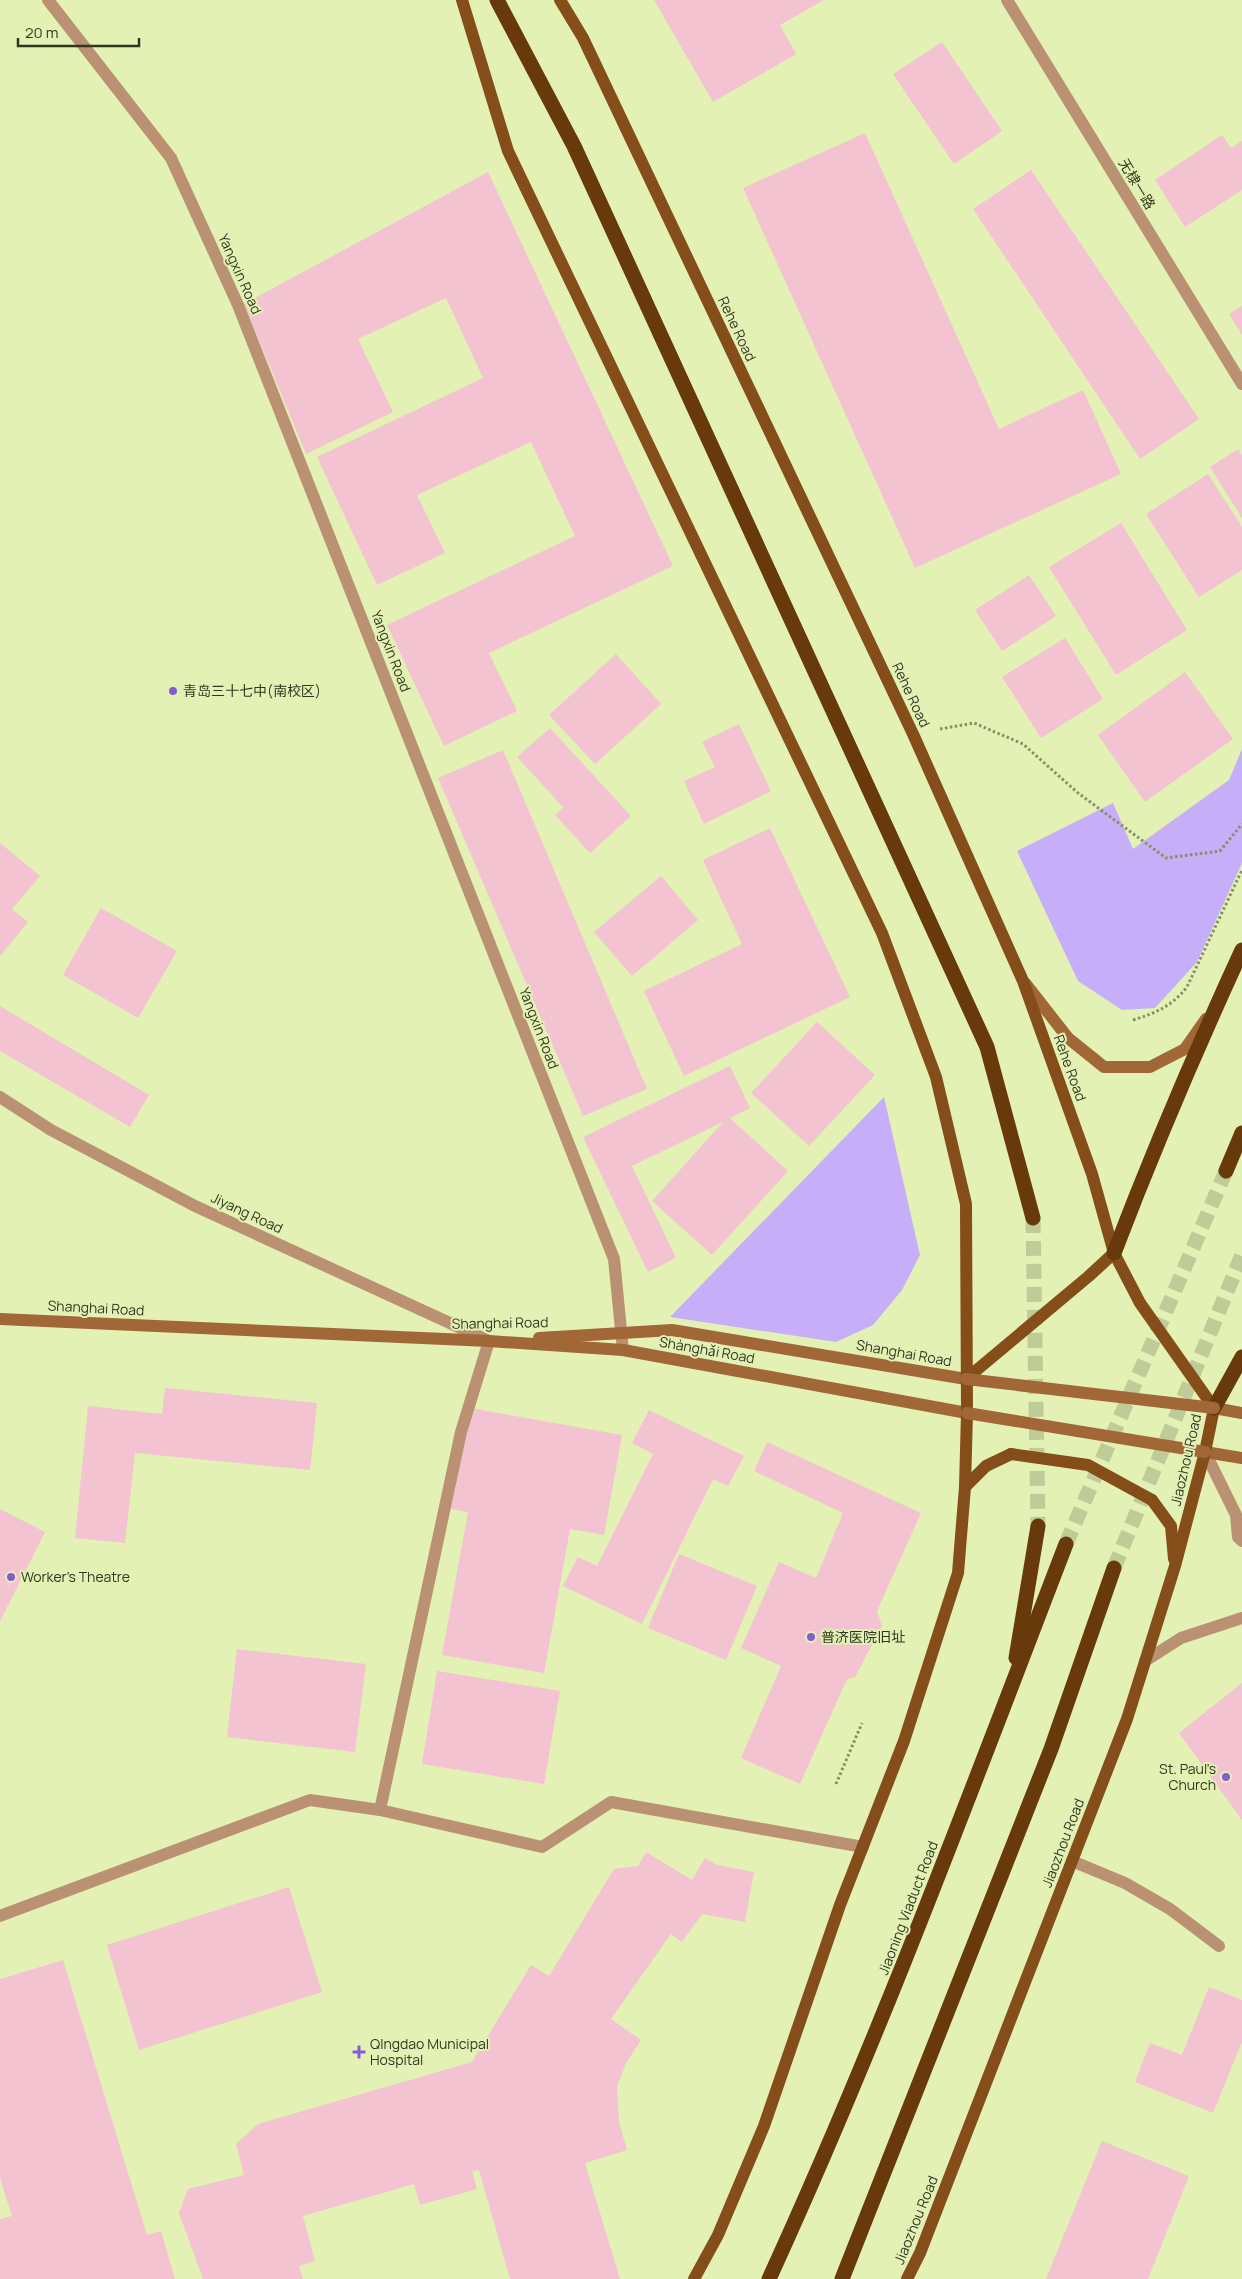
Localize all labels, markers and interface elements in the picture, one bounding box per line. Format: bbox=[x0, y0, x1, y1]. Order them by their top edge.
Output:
scale bar bbox=[18, 15, 139, 47]
text: 20 m bbox=[25, 22, 58, 43]
street label: 无棣一路 bbox=[1115, 155, 1160, 213]
street label: Yangxin Road bbox=[214, 231, 267, 317]
street label: Rehe Road bbox=[714, 293, 761, 364]
street label: Yangxin Road bbox=[367, 607, 416, 694]
street label: Rehe Road bbox=[888, 659, 935, 730]
place label: 青岛三十七中(南校区) bbox=[183, 681, 321, 700]
marker: 青岛三十七中(南校区) bbox=[167, 685, 179, 697]
street label: Yangxin Road bbox=[515, 984, 564, 1071]
street label: Rehe Road bbox=[1050, 1032, 1091, 1104]
street label: Jiyang Road bbox=[208, 1188, 286, 1237]
street label: Shanghai Road bbox=[47, 1295, 145, 1320]
street label: Shanghai Road bbox=[451, 1312, 548, 1333]
street label: Shànghǎi Road bbox=[658, 1332, 756, 1367]
street label: Shanghai Road bbox=[855, 1335, 953, 1370]
street label: Jiaozhou Road bbox=[1166, 1412, 1205, 1508]
place label: Worker's Theatre bbox=[21, 1567, 130, 1586]
marker: Worker's Theatre bbox=[5, 1571, 17, 1583]
place label: 普济医院旧址 bbox=[821, 1627, 905, 1646]
marker: 普济医院旧址 bbox=[805, 1631, 817, 1643]
place label: St. Paul's Church bbox=[1159, 1759, 1216, 1794]
marker: St. Paul's Church bbox=[1220, 1771, 1232, 1783]
street label: Jiaozhou Road bbox=[1037, 1796, 1088, 1890]
street label: Jiaoning Viaduct Road bbox=[873, 1838, 942, 1977]
place label: QIngdao Municipal Hospital bbox=[370, 2034, 489, 2069]
marker: QIngdao Municipal Hospital bbox=[352, 2045, 366, 2059]
street label: Jiaozhou Road bbox=[889, 2173, 942, 2267]

